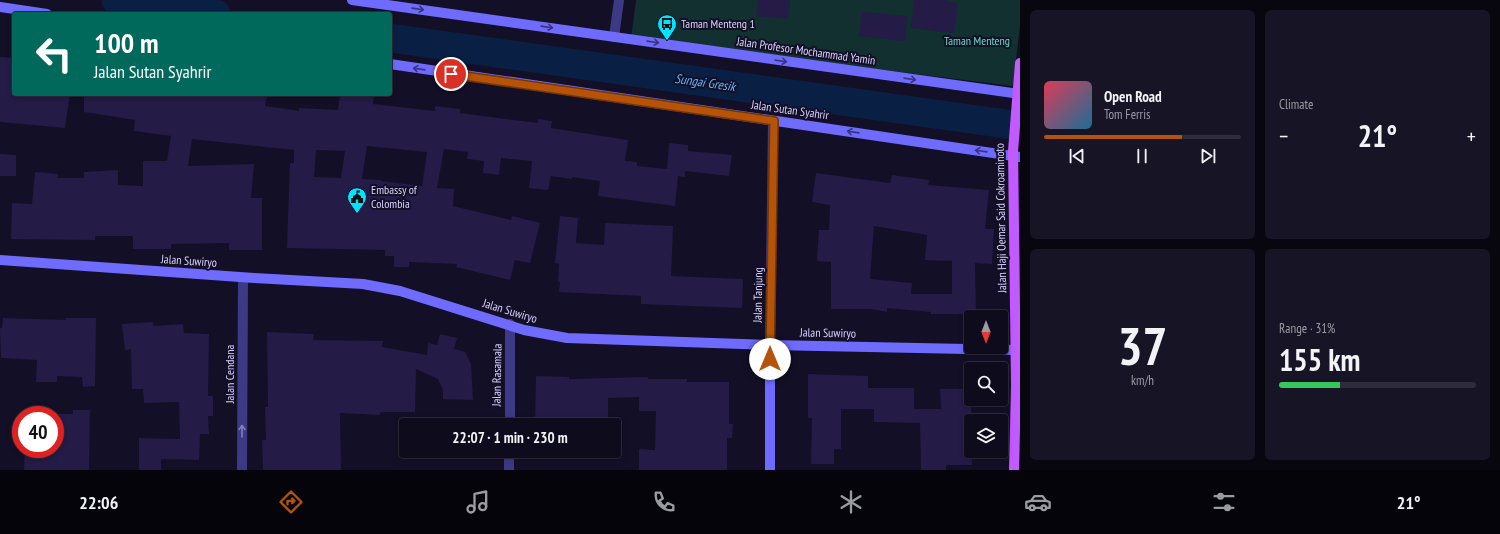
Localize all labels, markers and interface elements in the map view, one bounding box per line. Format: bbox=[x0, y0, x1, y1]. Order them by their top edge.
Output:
one-way arrow bbox=[411, 5, 424, 13]
bus stop icon: Taman Menteng 1 bbox=[656, 13, 678, 41]
place label: Taman Menteng 1 bbox=[681, 16, 755, 31]
one-way arrow bbox=[540, 23, 553, 31]
text: 100 m bbox=[94, 24, 158, 61]
icon: left bbox=[28, 28, 80, 80]
street label: Jalan Profesor Mochammad Yamin bbox=[735, 33, 876, 68]
park label: Taman Menteng bbox=[944, 33, 1010, 48]
one-way arrow bbox=[646, 38, 659, 46]
pin bbox=[434, 57, 468, 91]
one-way arrow bbox=[774, 57, 787, 65]
text: Jalan Sutan Syahrir bbox=[94, 60, 211, 83]
icon: arrive bbox=[440, 63, 462, 85]
one-way arrow bbox=[413, 65, 426, 73]
water label: Sungai Gresik bbox=[674, 70, 738, 95]
one-way arrow bbox=[903, 75, 916, 83]
text: Open Road bbox=[1104, 87, 1162, 106]
street label: Jalan Sutan Syahrir bbox=[749, 96, 831, 122]
text: Climate bbox=[1279, 96, 1313, 113]
text: Tom Ferris bbox=[1104, 106, 1150, 123]
text: 21° bbox=[1358, 116, 1397, 155]
text: − bbox=[1279, 122, 1288, 150]
text: + bbox=[1467, 122, 1476, 150]
one-way arrow bbox=[847, 128, 860, 136]
street label: Jalan Haji Oemar Said Cokroaminoto bbox=[992, 143, 1009, 294]
icon: previous bbox=[1066, 145, 1088, 167]
icon: pause bbox=[1131, 145, 1153, 167]
icon: next bbox=[1197, 145, 1219, 167]
one-way arrow bbox=[975, 147, 988, 155]
place label: Embassy of Colombia bbox=[371, 182, 418, 211]
public building icon: Embassy of Colombia bbox=[346, 186, 368, 214]
street label: Jalan Suwiryo bbox=[160, 251, 218, 270]
street label: Jalan Tanjung bbox=[749, 267, 765, 324]
street label: Jalan Suwiryo bbox=[480, 295, 539, 326]
north arrow bbox=[964, 310, 1008, 354]
map controls bbox=[964, 310, 1008, 458]
text: 37 bbox=[1118, 312, 1167, 379]
text: Range · 31% bbox=[1279, 320, 1335, 337]
street label: Jalan Suwiryo bbox=[799, 324, 856, 340]
position arrow bbox=[749, 338, 791, 380]
text: 155 km bbox=[1279, 340, 1360, 379]
street label: Jalan Rasamala bbox=[488, 343, 505, 407]
street label: Jalan Cendana bbox=[222, 345, 237, 404]
button: search bbox=[964, 362, 1008, 406]
text: km/h bbox=[1131, 372, 1154, 389]
speed limit sign: 40 bbox=[12, 406, 64, 458]
button: layers bbox=[964, 414, 1008, 458]
one-way arrow bbox=[239, 425, 246, 438]
text: 22:07 · 1 min · 230 m bbox=[452, 428, 568, 447]
icon: directions bbox=[277, 488, 305, 516]
icon: music bbox=[464, 488, 492, 516]
icon: phone bbox=[650, 488, 678, 516]
icon: climate bbox=[837, 488, 865, 516]
icon: car bbox=[1024, 488, 1052, 516]
icon: filters bbox=[1210, 488, 1238, 516]
text: 22:06 bbox=[79, 491, 118, 514]
text: 21° bbox=[1397, 491, 1421, 514]

